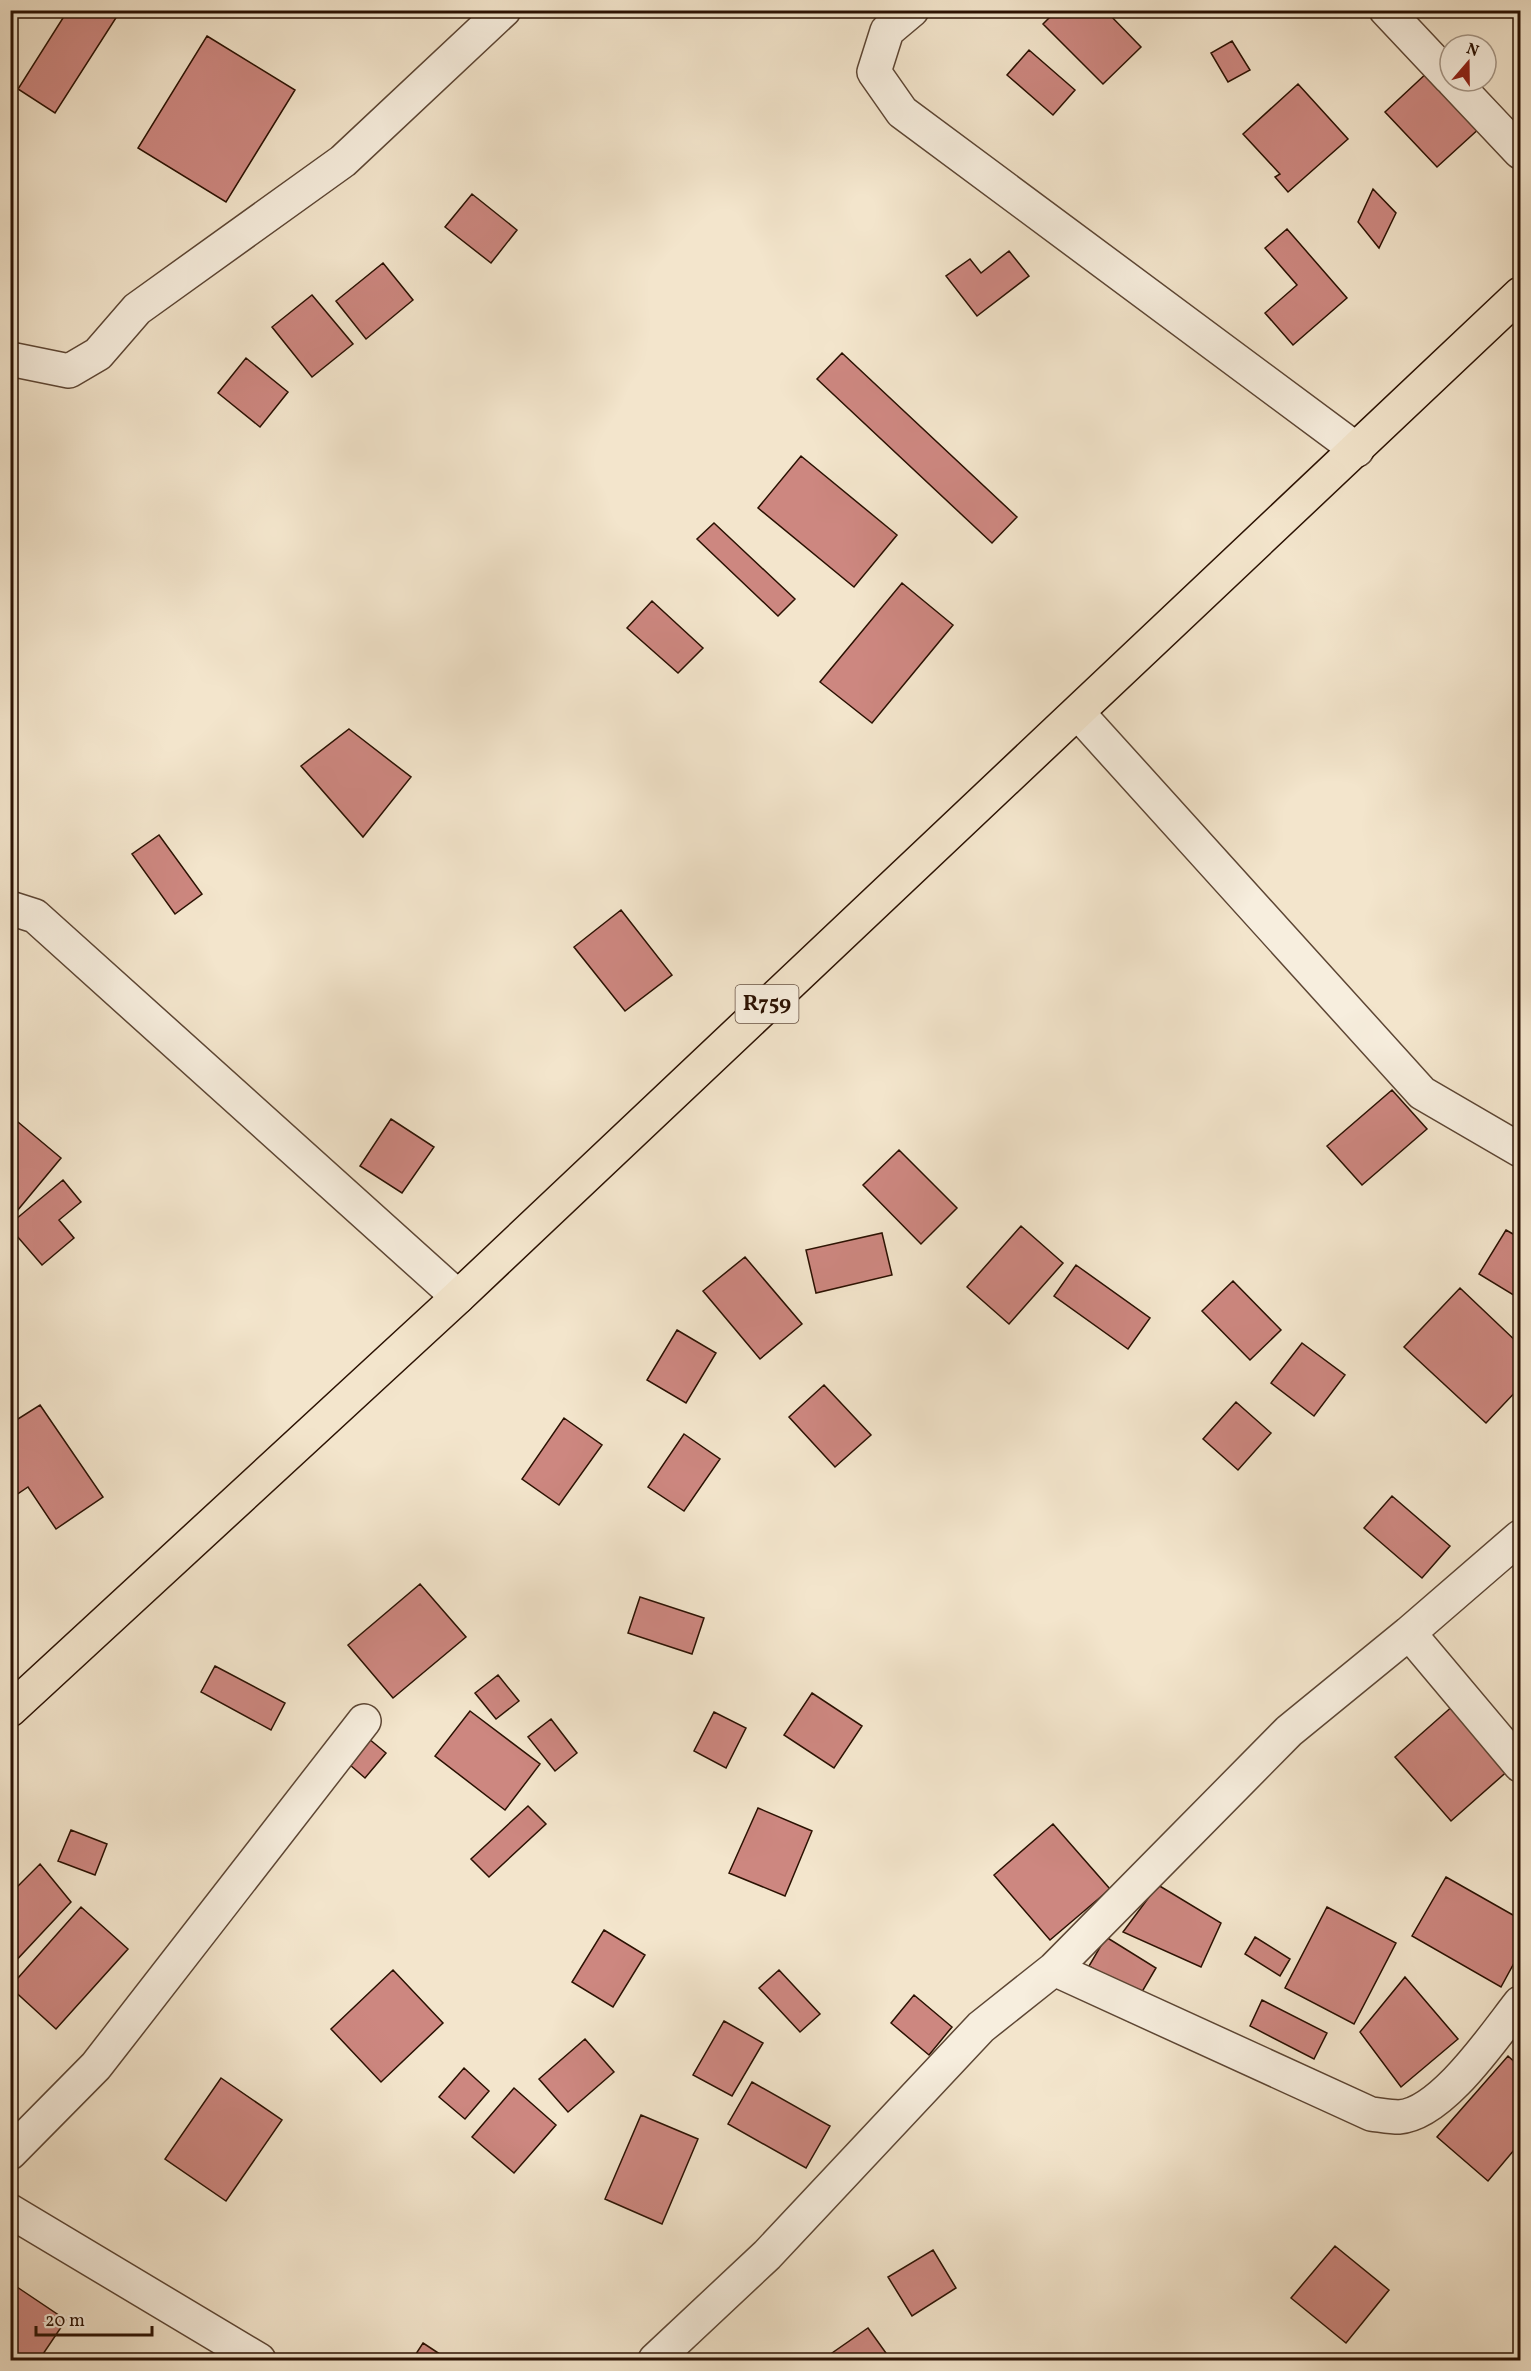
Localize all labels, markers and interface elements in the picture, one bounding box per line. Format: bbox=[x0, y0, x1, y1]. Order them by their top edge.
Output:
north arrow bbox=[1438, 33, 1498, 93]
text: N bbox=[1463, 38, 1482, 63]
road number: R759 bbox=[736, 985, 798, 1023]
scale bar bbox=[36, 2299, 152, 2337]
text: 20 m bbox=[45, 2309, 85, 2334]

